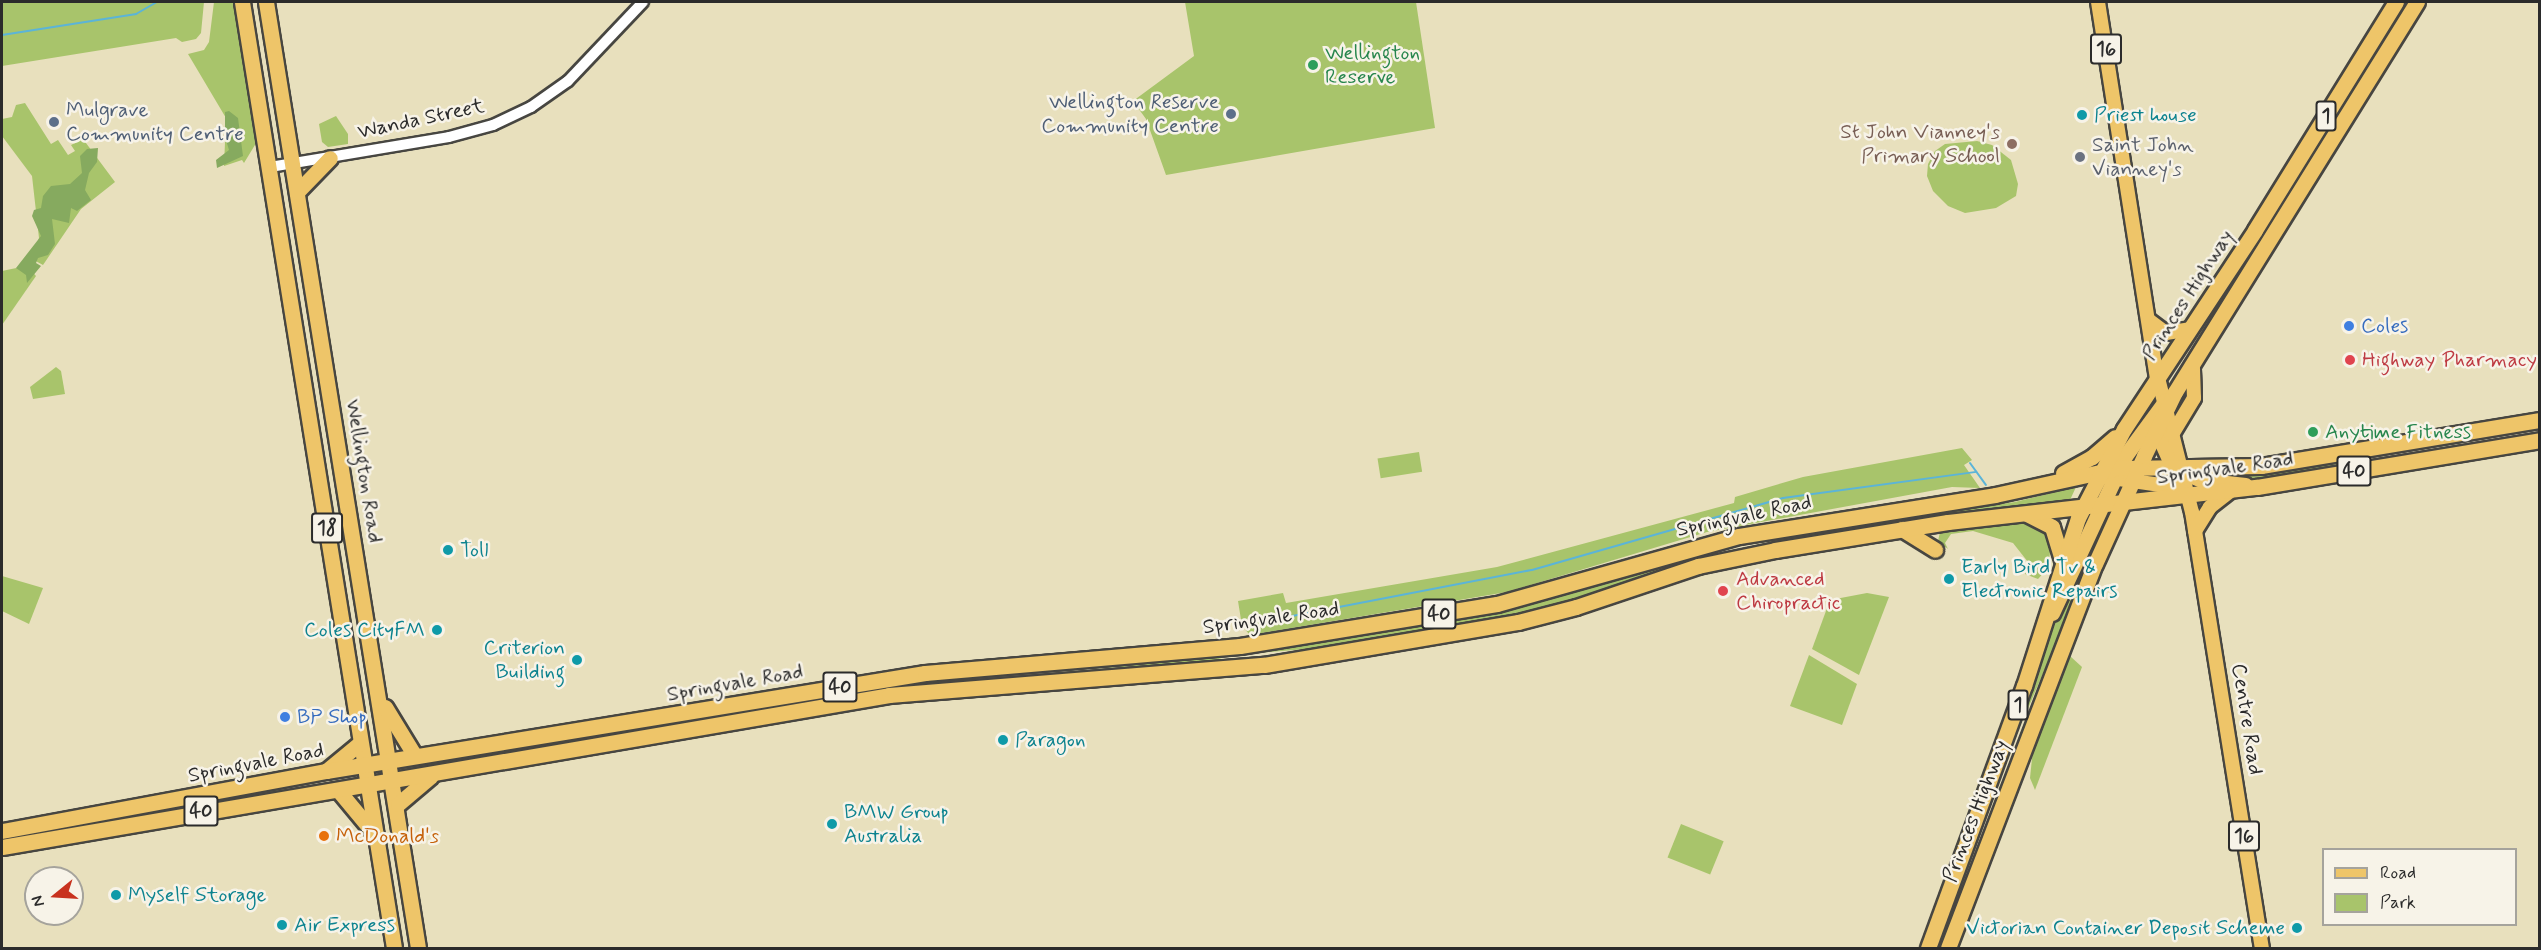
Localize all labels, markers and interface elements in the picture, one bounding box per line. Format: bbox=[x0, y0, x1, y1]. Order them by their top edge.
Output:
road number: 16 bbox=[2090, 32, 2122, 66]
place label: Wellington Reserve bbox=[1325, 40, 1420, 90]
marker: Wellington Reserve bbox=[1306, 58, 1320, 72]
place label: Wellington Reserve Community Centre bbox=[1041, 89, 1219, 139]
street label: Wanda Street bbox=[355, 93, 487, 145]
place label: Mulgrave Community Centre bbox=[66, 97, 244, 147]
road number: 1 bbox=[2316, 99, 2336, 133]
place label: Priest house bbox=[2094, 102, 2197, 128]
marker: Wellington Reserve Community Centre bbox=[1224, 107, 1238, 121]
marker: Priest house bbox=[2075, 108, 2089, 122]
marker: Mulgrave Community Centre bbox=[47, 115, 61, 129]
place label: St John Vianney's Primary School bbox=[1832, 119, 2000, 169]
place label: Saint John Vianney's bbox=[2092, 132, 2194, 182]
marker: St John Vianney's Primary School bbox=[2005, 137, 2019, 151]
marker: Saint John Vianney's bbox=[2073, 150, 2087, 164]
street label: Princes Highway bbox=[2137, 226, 2239, 364]
place label: Coles bbox=[2361, 313, 2408, 339]
marker: Coles bbox=[2342, 319, 2356, 333]
place label: Highway Pharmacy bbox=[2362, 347, 2531, 373]
marker: Highway Pharmacy bbox=[2343, 353, 2357, 367]
street label: Wellington Road bbox=[340, 398, 388, 544]
place label: Anytime Fitness bbox=[2325, 419, 2474, 445]
marker: Anytime Fitness bbox=[2306, 425, 2320, 439]
street label: Springvale Road bbox=[2155, 446, 2295, 490]
road number: 40 bbox=[2336, 454, 2372, 488]
street label: Springvale Road bbox=[1674, 489, 1814, 543]
road number: 18 bbox=[310, 511, 344, 545]
place label: Toll bbox=[460, 537, 488, 563]
marker: Toll bbox=[441, 543, 455, 557]
place label: Early Bird Tv & Electronic Repairs bbox=[1961, 554, 2117, 604]
place label: Advanced Chiropractic bbox=[1736, 566, 1840, 616]
marker: Early Bird Tv & Electronic Repairs bbox=[1942, 572, 1956, 586]
marker: Advanced Chiropractic bbox=[1714, 582, 1732, 600]
street label: Springvale Road bbox=[1201, 596, 1341, 640]
road number: 40 bbox=[1421, 597, 1457, 631]
place label: Coles CityFM bbox=[304, 617, 425, 643]
marker: Coles CityFM bbox=[430, 623, 444, 637]
place label: Criterion Building bbox=[483, 635, 565, 685]
marker: Criterion Building bbox=[570, 653, 584, 667]
street label: Springvale Road bbox=[665, 659, 805, 707]
street label: Centre Road bbox=[2226, 661, 2268, 777]
road number: 40 bbox=[822, 670, 858, 704]
road number: 1 bbox=[2008, 688, 2028, 722]
place label: BP Shop bbox=[297, 704, 367, 730]
marker: BP Shop bbox=[278, 710, 292, 724]
place label: Paragon bbox=[1015, 727, 1086, 753]
marker: Paragon bbox=[996, 733, 1010, 747]
street label: Springvale Road bbox=[186, 737, 326, 789]
street label: Princes Highway bbox=[1938, 737, 2014, 885]
road number: 40 bbox=[183, 794, 219, 828]
place label: BMW Group Australia bbox=[844, 799, 949, 849]
marker: BMW Group Australia bbox=[825, 817, 839, 831]
road number: 16 bbox=[2228, 819, 2260, 853]
place label: McDonald's bbox=[336, 823, 439, 849]
marker: McDonald's bbox=[317, 829, 331, 843]
legend bbox=[2322, 848, 2517, 926]
text: Road bbox=[2380, 861, 2416, 885]
north arrow bbox=[24, 866, 84, 926]
place label: Myself Storage bbox=[128, 882, 261, 908]
marker: Myself Storage bbox=[109, 888, 123, 902]
text: Park bbox=[2380, 891, 2416, 915]
text: N bbox=[27, 893, 50, 909]
place label: Air Express bbox=[294, 912, 399, 938]
place label: Victorian Container Deposit Scheme bbox=[1962, 915, 2285, 941]
marker: Air Express bbox=[275, 918, 289, 932]
marker: Victorian Container Deposit Scheme bbox=[2290, 921, 2304, 935]

